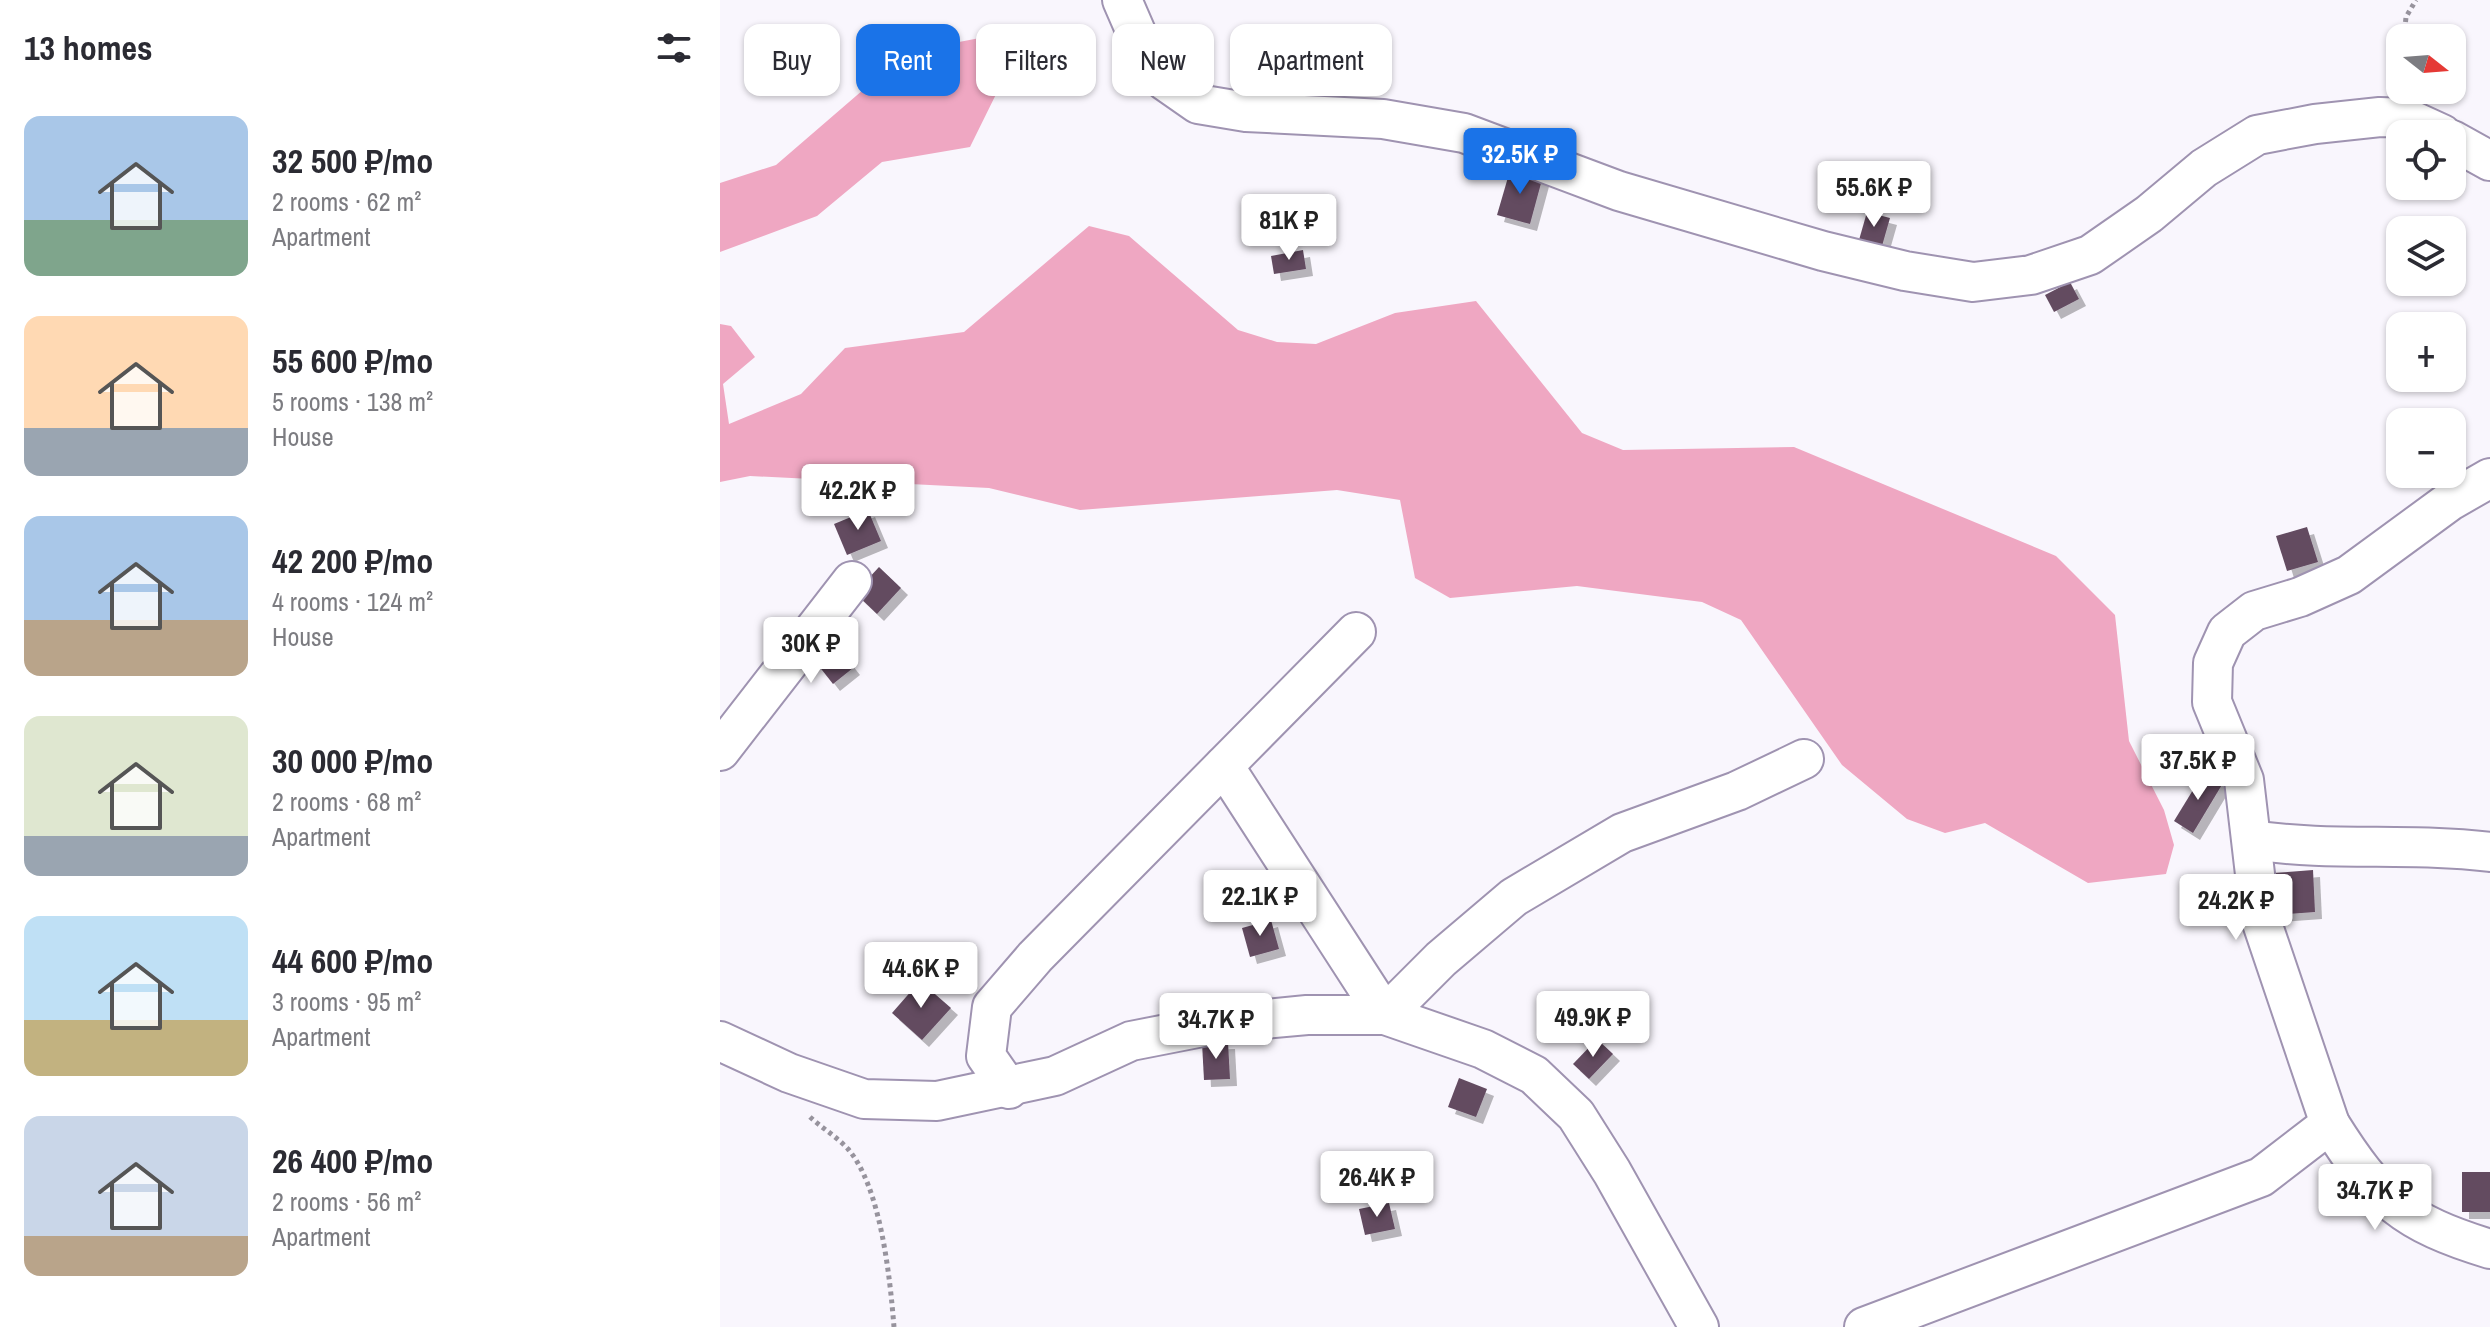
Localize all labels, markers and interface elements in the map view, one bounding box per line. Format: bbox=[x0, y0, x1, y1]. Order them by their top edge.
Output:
chip: Buy bbox=[744, 24, 840, 96]
chip: Rent bbox=[856, 24, 960, 96]
chip: Filters bbox=[976, 24, 1096, 96]
chip: New bbox=[1112, 24, 1214, 96]
chip: Apartment bbox=[1230, 24, 1392, 96]
north arrow bbox=[2386, 24, 2466, 104]
map controls bbox=[2386, 24, 2466, 488]
text: 13 homes bbox=[24, 25, 153, 71]
icon: filters bbox=[652, 26, 696, 70]
button: locate bbox=[2386, 120, 2466, 200]
pin: 32.5K ₽ bbox=[1446, 128, 1594, 196]
text: 32.5K ₽ bbox=[1481, 136, 1559, 171]
text: 32 500 ₽/mo bbox=[272, 138, 433, 184]
icon: home bbox=[88, 148, 184, 244]
pin: 55.6K ₽ bbox=[1800, 161, 1948, 229]
text: 55.6K ₽ bbox=[1835, 169, 1913, 204]
text: 2 rooms · 62 m² bbox=[272, 184, 421, 219]
pin: 81K ₽ bbox=[1233, 194, 1345, 262]
text: 81K ₽ bbox=[1259, 202, 1319, 237]
button: layers bbox=[2386, 216, 2466, 296]
text: Apartment bbox=[272, 219, 370, 254]
button: + bbox=[2386, 312, 2466, 392]
text: 55 600 ₽/mo bbox=[272, 338, 433, 384]
icon: home bbox=[88, 348, 184, 444]
text: 5 rooms · 138 m² bbox=[272, 384, 433, 419]
button: − bbox=[2386, 408, 2466, 488]
text: House bbox=[272, 419, 334, 454]
pin: 42.2K ₽ bbox=[784, 464, 932, 532]
text: 42.2K ₽ bbox=[819, 472, 897, 507]
text: 42 200 ₽/mo bbox=[272, 538, 433, 584]
icon: home bbox=[88, 548, 184, 644]
text: 4 rooms · 124 m² bbox=[272, 584, 433, 619]
pin: 30K ₽ bbox=[755, 617, 867, 685]
text: House bbox=[272, 619, 334, 654]
text: 30K ₽ bbox=[781, 625, 841, 660]
pin: 37.5K ₽ bbox=[2124, 734, 2272, 802]
text: 30 000 ₽/mo bbox=[272, 738, 433, 784]
text: 37.5K ₽ bbox=[2159, 742, 2237, 777]
icon: home bbox=[88, 748, 184, 844]
text: 2 rooms · 68 m² bbox=[272, 784, 421, 819]
text: Apartment bbox=[272, 819, 370, 854]
pin: 22.1K ₽ bbox=[1186, 870, 1334, 938]
pin: 24.2K ₽ bbox=[2162, 874, 2310, 942]
text: 22.1K ₽ bbox=[1221, 878, 1299, 913]
text: 24.2K ₽ bbox=[2197, 882, 2275, 917]
text: 44 600 ₽/mo bbox=[272, 938, 433, 984]
pin: 44.6K ₽ bbox=[847, 942, 995, 1010]
icon: home bbox=[88, 948, 184, 1044]
text: 44.6K ₽ bbox=[882, 950, 960, 985]
text: 3 rooms · 95 m² bbox=[272, 984, 421, 1019]
pin: 49.9K ₽ bbox=[1519, 991, 1667, 1059]
pin: 34.7K ₽ bbox=[1142, 993, 1290, 1061]
text: 49.9K ₽ bbox=[1554, 999, 1632, 1034]
text: 34.7K ₽ bbox=[1177, 1001, 1255, 1036]
text: Apartment bbox=[272, 1019, 370, 1054]
text: 26 400 ₽/mo bbox=[272, 1138, 433, 1184]
icon: home bbox=[88, 1148, 184, 1244]
pin: 26.4K ₽ bbox=[1303, 1151, 1451, 1219]
text: 26.4K ₽ bbox=[1338, 1159, 1416, 1194]
pin: 34.7K ₽ bbox=[2301, 1164, 2449, 1232]
text: 34.7K ₽ bbox=[2336, 1172, 2414, 1207]
text: 2 rooms · 56 m² bbox=[272, 1184, 421, 1219]
text: Apartment bbox=[272, 1219, 370, 1254]

